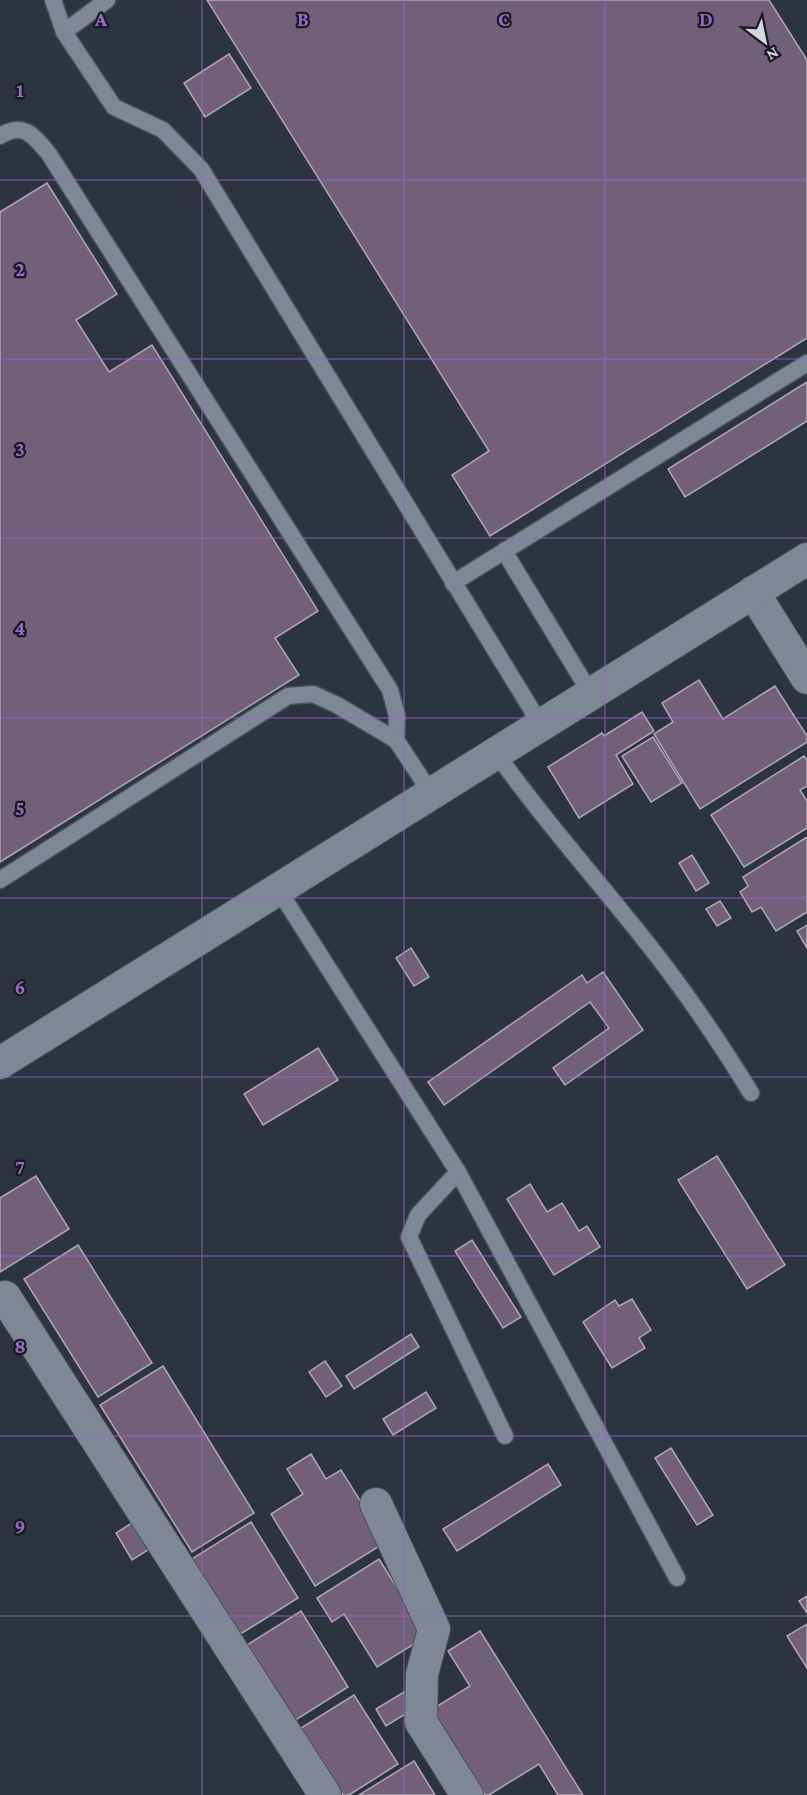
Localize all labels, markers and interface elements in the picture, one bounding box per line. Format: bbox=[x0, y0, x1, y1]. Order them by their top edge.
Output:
text: A bbox=[94, 8, 108, 30]
text: B bbox=[297, 8, 309, 30]
text: C bbox=[498, 8, 510, 30]
text: D bbox=[699, 8, 713, 30]
north arrow bbox=[735, 12, 795, 72]
text: N bbox=[763, 44, 782, 64]
text: 1 bbox=[16, 79, 24, 101]
text: 2 bbox=[15, 258, 25, 280]
text: 3 bbox=[15, 438, 25, 460]
text: 4 bbox=[15, 617, 26, 639]
text: 5 bbox=[15, 797, 25, 819]
text: 6 bbox=[15, 976, 25, 998]
text: 7 bbox=[15, 1156, 25, 1178]
text: 8 bbox=[14, 1335, 26, 1357]
text: 9 bbox=[15, 1515, 25, 1537]

